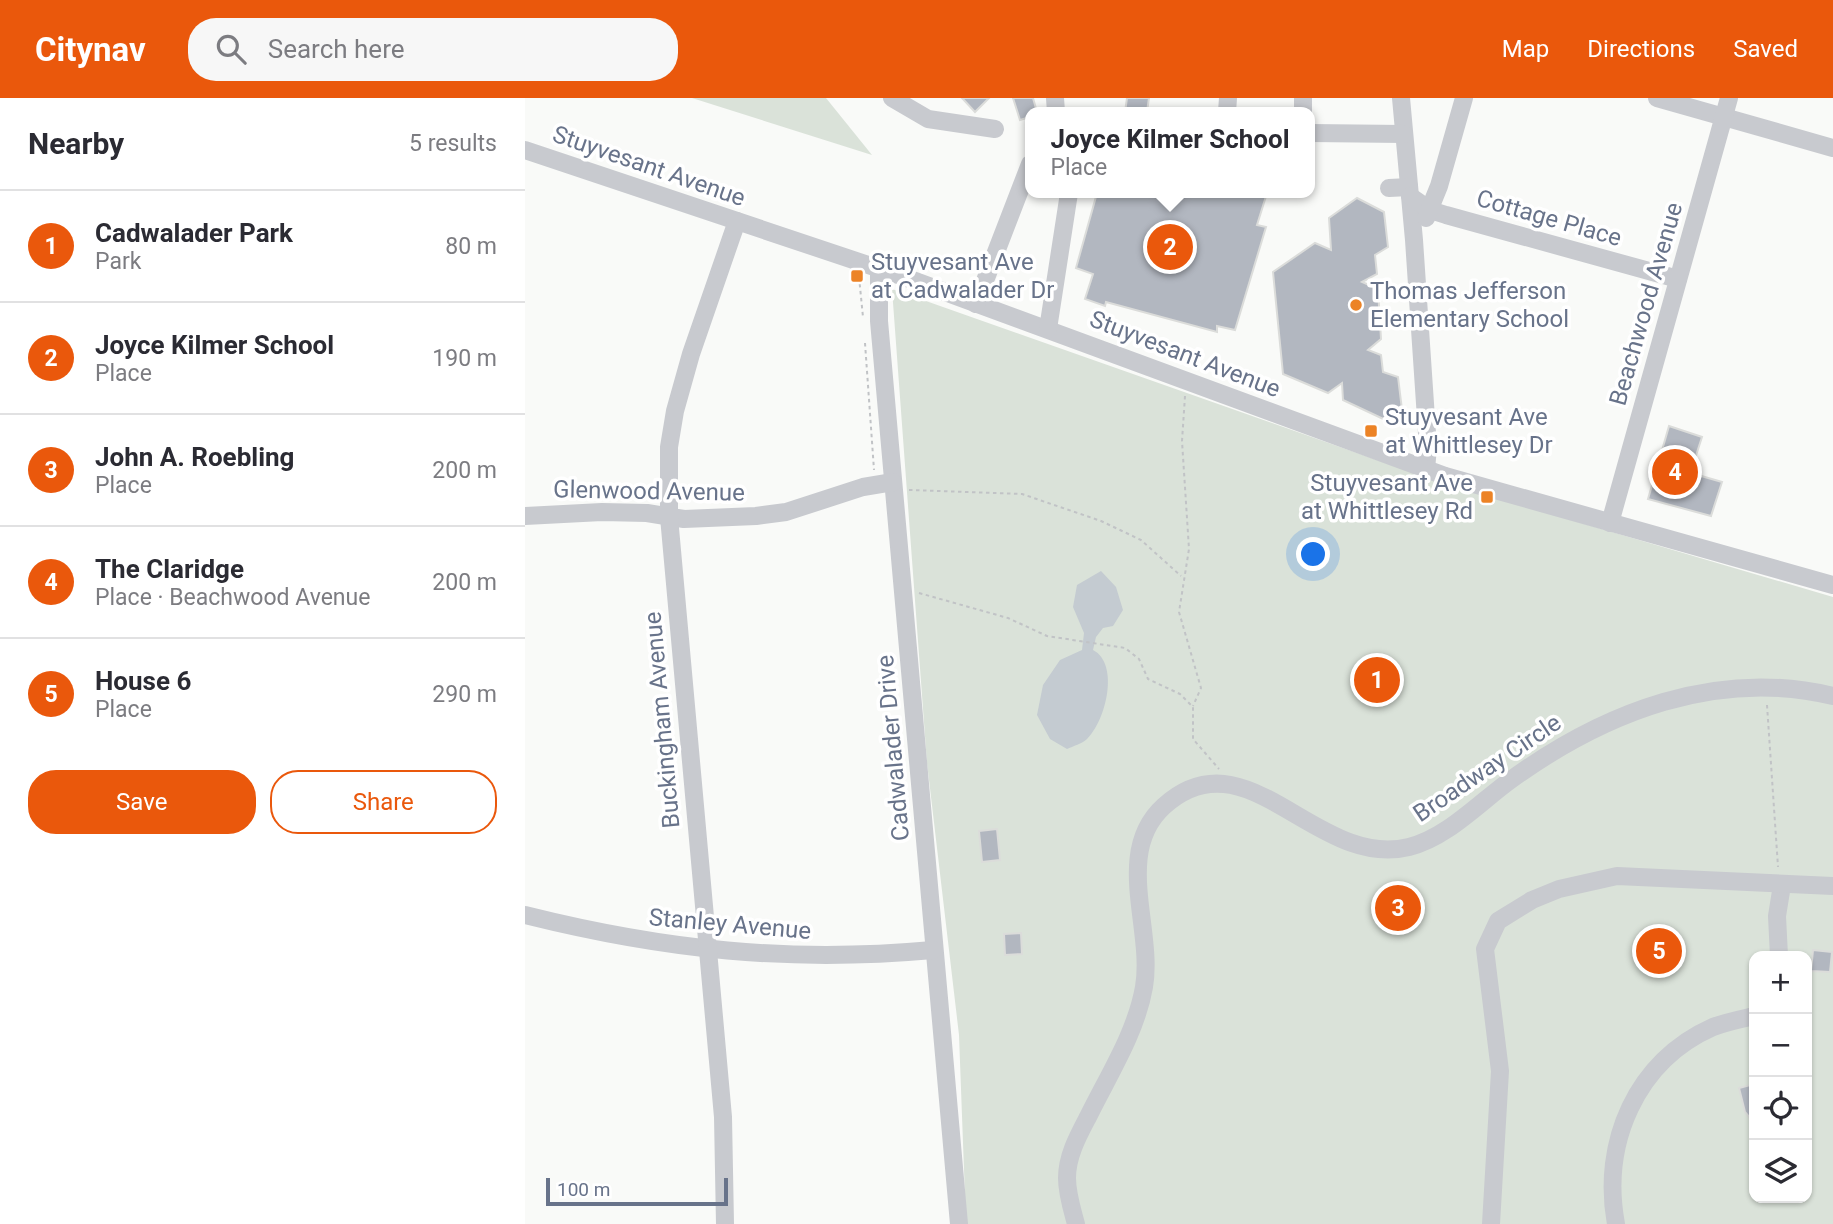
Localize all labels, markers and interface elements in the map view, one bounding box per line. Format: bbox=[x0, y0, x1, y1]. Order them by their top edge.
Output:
search box bbox=[188, 18, 678, 81]
text: Citynav bbox=[35, 30, 146, 69]
icon: search bbox=[212, 30, 250, 68]
text: Search here bbox=[268, 34, 405, 64]
text: Map bbox=[1502, 35, 1549, 63]
text: Directions bbox=[1587, 35, 1695, 63]
text: Saved bbox=[1733, 35, 1798, 63]
popup bbox=[1025, 107, 1315, 198]
street label: Stuyvesant Avenue bbox=[549, 120, 749, 212]
text: Joyce Kilmer School bbox=[1050, 124, 1290, 154]
text: Nearby bbox=[28, 126, 124, 161]
text: 5 results bbox=[409, 130, 497, 157]
text: Place bbox=[1050, 154, 1107, 181]
street label: Cottage Place bbox=[1473, 184, 1625, 252]
street label: Beachwood Avenue bbox=[1604, 199, 1688, 409]
text: Cadwalader Park bbox=[95, 218, 293, 248]
pin: 2 bbox=[1147, 221, 1193, 273]
text: 1 bbox=[44, 233, 58, 260]
text: 80 m bbox=[445, 233, 497, 260]
text: Park bbox=[95, 248, 141, 275]
place label: Stuyvesant Ave at Cadwalader Dr bbox=[871, 248, 1054, 304]
marker: Stuyvesant Ave at Cadwalader Dr bbox=[849, 268, 865, 284]
place label: Thomas Jefferson Elementary School bbox=[1370, 277, 1569, 333]
marker: Thomas Jefferson Elementary School bbox=[1348, 297, 1364, 313]
street label: Stuyvesant Avenue bbox=[1086, 305, 1284, 403]
text: Joyce Kilmer School bbox=[95, 330, 334, 360]
text: 2 bbox=[44, 345, 58, 372]
text: 190 m bbox=[432, 345, 497, 372]
text: Place bbox=[95, 360, 152, 387]
place label: Stuyvesant Ave at Whittlesey Dr bbox=[1385, 403, 1553, 459]
marker: Stuyvesant Ave at Whittlesey Dr bbox=[1363, 423, 1379, 439]
text: John A. Roebling bbox=[95, 442, 294, 472]
pin: 4 bbox=[1652, 446, 1698, 498]
text: 3 bbox=[44, 457, 58, 484]
text: 200 m bbox=[432, 457, 497, 484]
place label: Stuyvesant Ave at Whittlesey Rd bbox=[1301, 469, 1473, 525]
text: Place bbox=[95, 472, 152, 499]
street label: Glenwood Avenue bbox=[553, 475, 745, 507]
marker: Stuyvesant Ave at Whittlesey Rd bbox=[1479, 489, 1495, 505]
your location bbox=[1296, 537, 1330, 571]
text: The Claridge bbox=[95, 554, 244, 584]
text: 4 bbox=[44, 569, 58, 596]
text: 200 m bbox=[432, 569, 497, 596]
text: Place · Beachwood Avenue bbox=[95, 584, 370, 611]
street label: Buckingham Avenue bbox=[639, 611, 685, 829]
street label: Cadwalader Drive bbox=[871, 654, 915, 842]
pin: 1 bbox=[1354, 654, 1400, 706]
text: House 6 bbox=[95, 666, 191, 696]
text: 5 bbox=[44, 681, 58, 708]
text: 290 m bbox=[432, 681, 497, 708]
text: Place bbox=[95, 696, 152, 723]
street label: Broadway Circle bbox=[1408, 708, 1566, 828]
button: Save bbox=[28, 770, 256, 834]
button: Share bbox=[270, 770, 497, 834]
pin: 3 bbox=[1375, 882, 1421, 934]
street label: Stanley Avenue bbox=[648, 903, 812, 945]
pin: 5 bbox=[1636, 925, 1682, 977]
map controls bbox=[1749, 951, 1812, 1203]
button: + bbox=[1749, 951, 1812, 1014]
button: − bbox=[1749, 1014, 1812, 1077]
button: locate bbox=[1749, 1077, 1812, 1140]
button: layers bbox=[1749, 1140, 1812, 1203]
scale bar bbox=[546, 1175, 728, 1207]
text: 100 m bbox=[557, 1178, 610, 1201]

